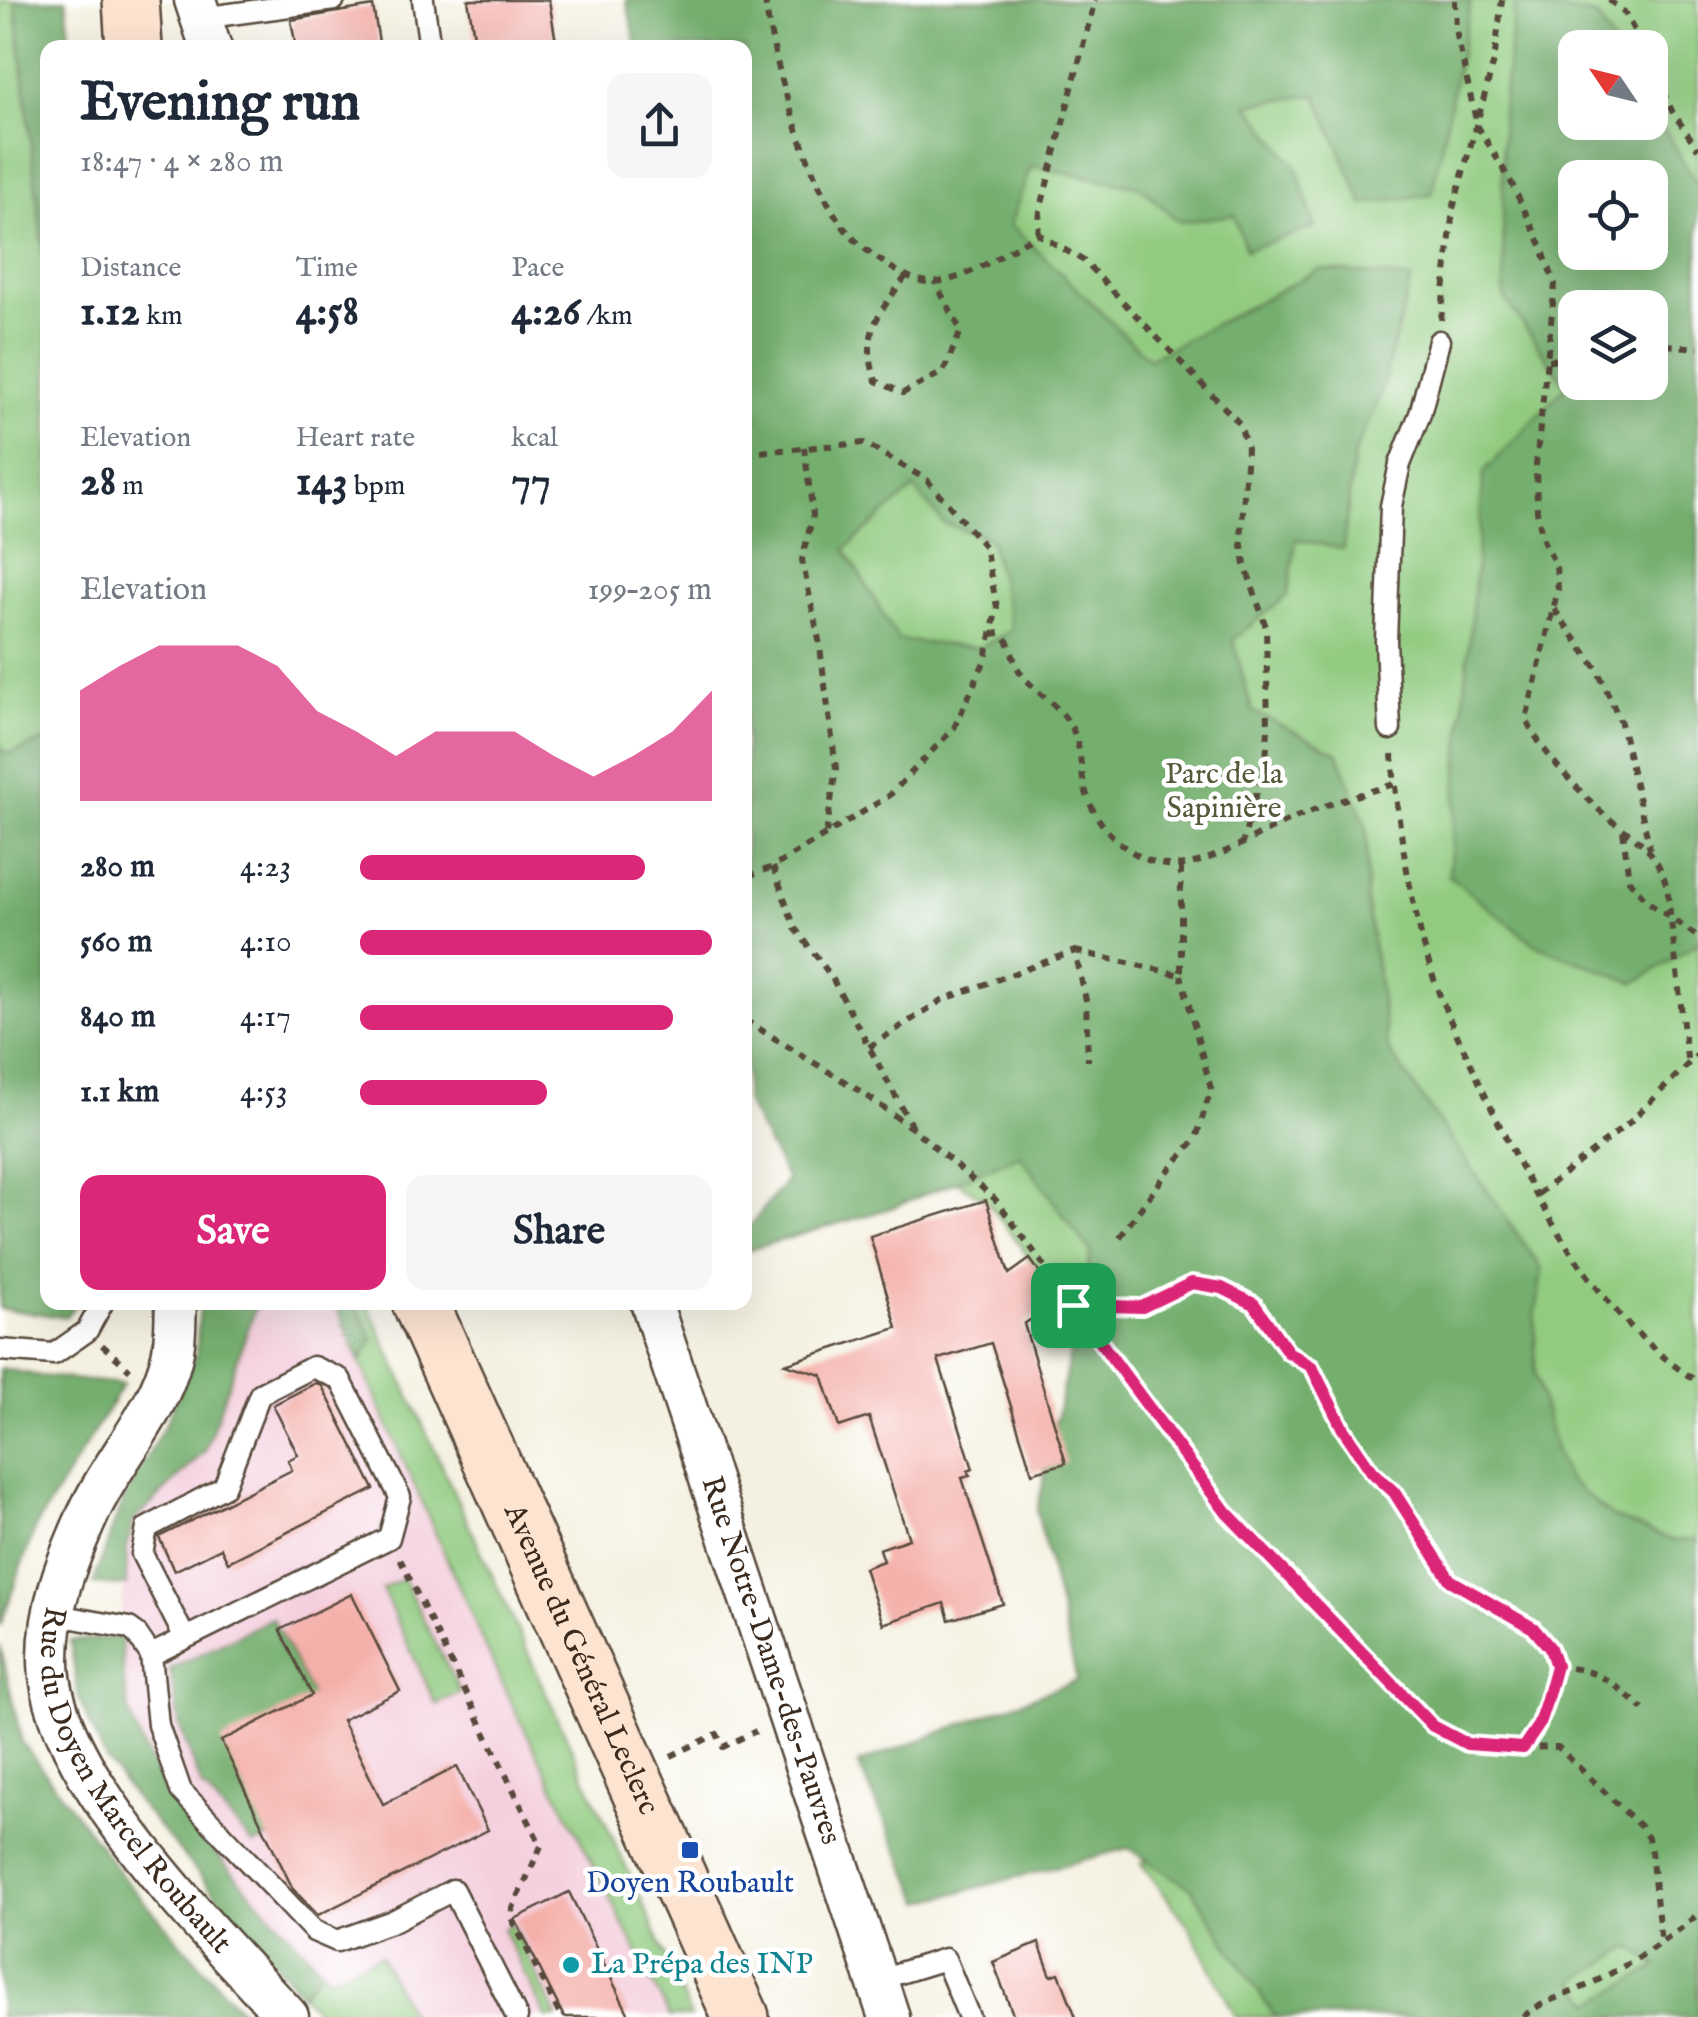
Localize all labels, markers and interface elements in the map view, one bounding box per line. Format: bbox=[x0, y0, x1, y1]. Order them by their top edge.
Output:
north arrow bbox=[1558, 30, 1668, 140]
map controls bbox=[1558, 30, 1668, 400]
text: Evening run bbox=[80, 69, 360, 139]
button: share bbox=[607, 73, 712, 178]
text: 18:47 · 4 × 280 m bbox=[80, 142, 284, 183]
button: locate bbox=[1558, 160, 1668, 270]
text: Distance bbox=[80, 251, 181, 286]
text: Time bbox=[296, 251, 358, 286]
text: Pace bbox=[511, 251, 564, 286]
text: 1.12 bbox=[80, 286, 140, 339]
text: 4:58 bbox=[296, 286, 359, 339]
text: 4:26 bbox=[511, 286, 580, 339]
button: layers bbox=[1558, 290, 1668, 400]
text: km bbox=[140, 299, 183, 334]
text: /km bbox=[580, 299, 633, 334]
text: Elevation bbox=[80, 421, 191, 456]
text: Heart rate bbox=[296, 421, 415, 456]
text: kcal bbox=[511, 421, 558, 456]
text: 28 bbox=[80, 456, 116, 509]
text: 143 bbox=[296, 456, 348, 509]
text: 77 bbox=[511, 456, 551, 509]
text: m bbox=[116, 469, 144, 504]
text: bpm bbox=[348, 469, 405, 504]
text: Elevation bbox=[80, 570, 207, 611]
text: 199–205 m bbox=[587, 570, 712, 611]
park label: Parc de la Sapinière bbox=[1165, 756, 1283, 828]
text: 280 m bbox=[80, 847, 155, 888]
text: 4:23 bbox=[240, 847, 291, 888]
text: 560 m bbox=[80, 922, 152, 963]
text: 4:10 bbox=[240, 922, 292, 963]
text: 840 m bbox=[80, 997, 156, 1038]
text: 4:17 bbox=[240, 997, 291, 1038]
text: 1.1 km bbox=[80, 1072, 160, 1113]
text: 4:53 bbox=[240, 1072, 288, 1113]
button: Save bbox=[80, 1175, 386, 1290]
button: Share bbox=[406, 1175, 712, 1290]
pin bbox=[1031, 1263, 1116, 1348]
icon: arrive bbox=[1046, 1278, 1101, 1333]
street label: Rue Notre-Dame-des-Pauvres bbox=[691, 1472, 849, 1850]
street label: Avenue du Général Leclerc bbox=[494, 1497, 667, 1821]
street label: Rue du Doyen Marcel Roubault bbox=[30, 1604, 239, 1962]
marker: Doyen Roubault bbox=[679, 1839, 701, 1861]
place label: Doyen Roubault bbox=[586, 1865, 794, 1903]
place label: La Prépa des INP bbox=[591, 1946, 813, 1984]
marker: La Prépa des INP bbox=[560, 1954, 582, 1976]

